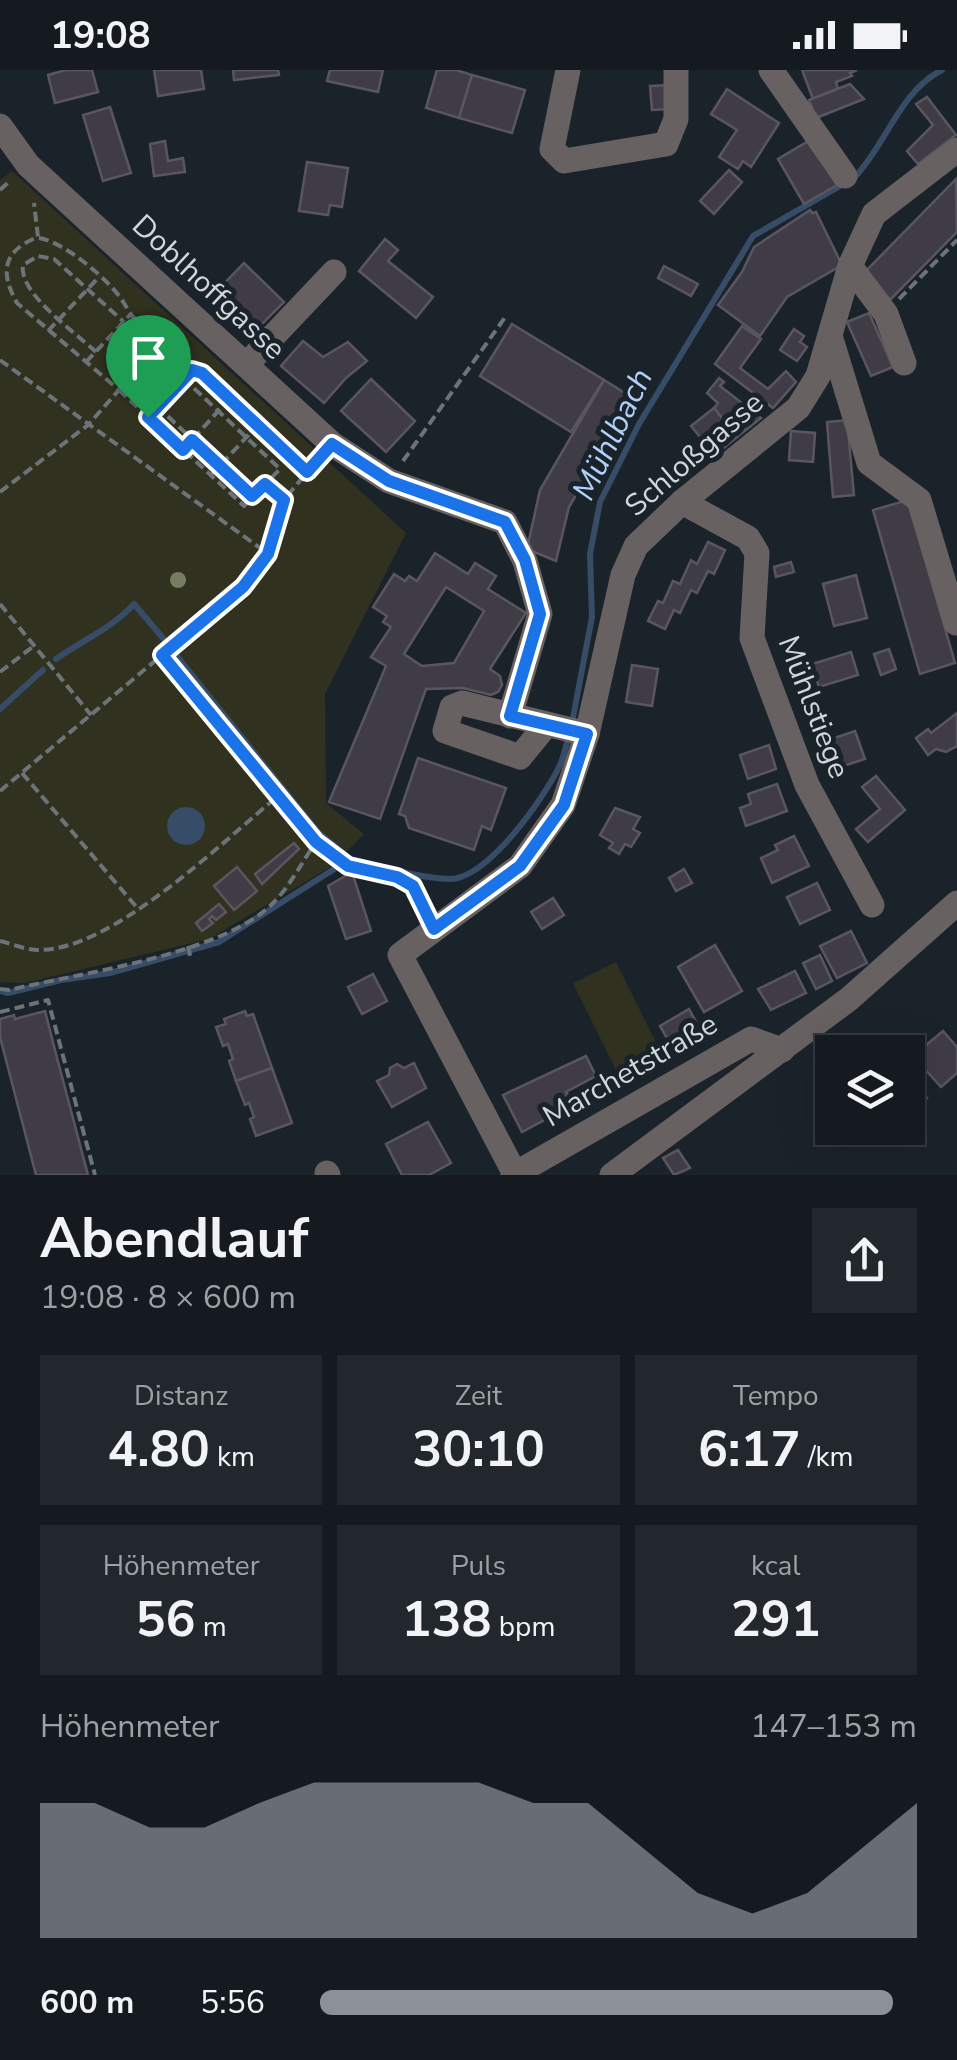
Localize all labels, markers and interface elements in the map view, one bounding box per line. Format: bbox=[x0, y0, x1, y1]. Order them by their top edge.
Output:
text: 19:08 bbox=[50, 10, 151, 61]
street label: Doblhoffgasse bbox=[123, 205, 294, 369]
pin bbox=[106, 315, 191, 418]
icon: arrive bbox=[121, 330, 176, 385]
water label: Mühlbach bbox=[562, 361, 663, 507]
street label: Schloßgasse bbox=[616, 383, 773, 526]
street label: Mühlstiege bbox=[768, 630, 859, 784]
street label: Marchetstraße bbox=[535, 1004, 725, 1137]
map controls bbox=[815, 1035, 925, 1145]
button: layers bbox=[815, 1035, 925, 1145]
text: Abendlauf bbox=[40, 1201, 308, 1276]
button: share bbox=[812, 1208, 917, 1313]
text: 19:08 · 8 × 600 m bbox=[40, 1276, 296, 1319]
text: Distanz bbox=[134, 1377, 228, 1415]
text: Zeit bbox=[455, 1377, 502, 1415]
text: Tempo bbox=[733, 1377, 819, 1415]
text: 4.80 bbox=[107, 1415, 210, 1484]
text: 30:10 bbox=[412, 1415, 545, 1484]
text: 6:17 bbox=[698, 1415, 801, 1484]
text: km bbox=[210, 1438, 255, 1476]
text: /km bbox=[801, 1438, 854, 1476]
text: Höhenmeter bbox=[103, 1547, 260, 1585]
text: Puls bbox=[451, 1547, 506, 1585]
text: kcal bbox=[751, 1547, 801, 1585]
text: 56 bbox=[136, 1585, 196, 1654]
text: 138 bbox=[402, 1585, 492, 1654]
text: 291 bbox=[731, 1585, 821, 1654]
text: m bbox=[196, 1608, 227, 1646]
text: bpm bbox=[492, 1608, 555, 1646]
text: Höhenmeter bbox=[40, 1705, 219, 1748]
text: 147–153 m bbox=[750, 1705, 917, 1748]
text: 600 m bbox=[40, 1981, 134, 2024]
text: 5:56 bbox=[200, 1981, 265, 2024]

